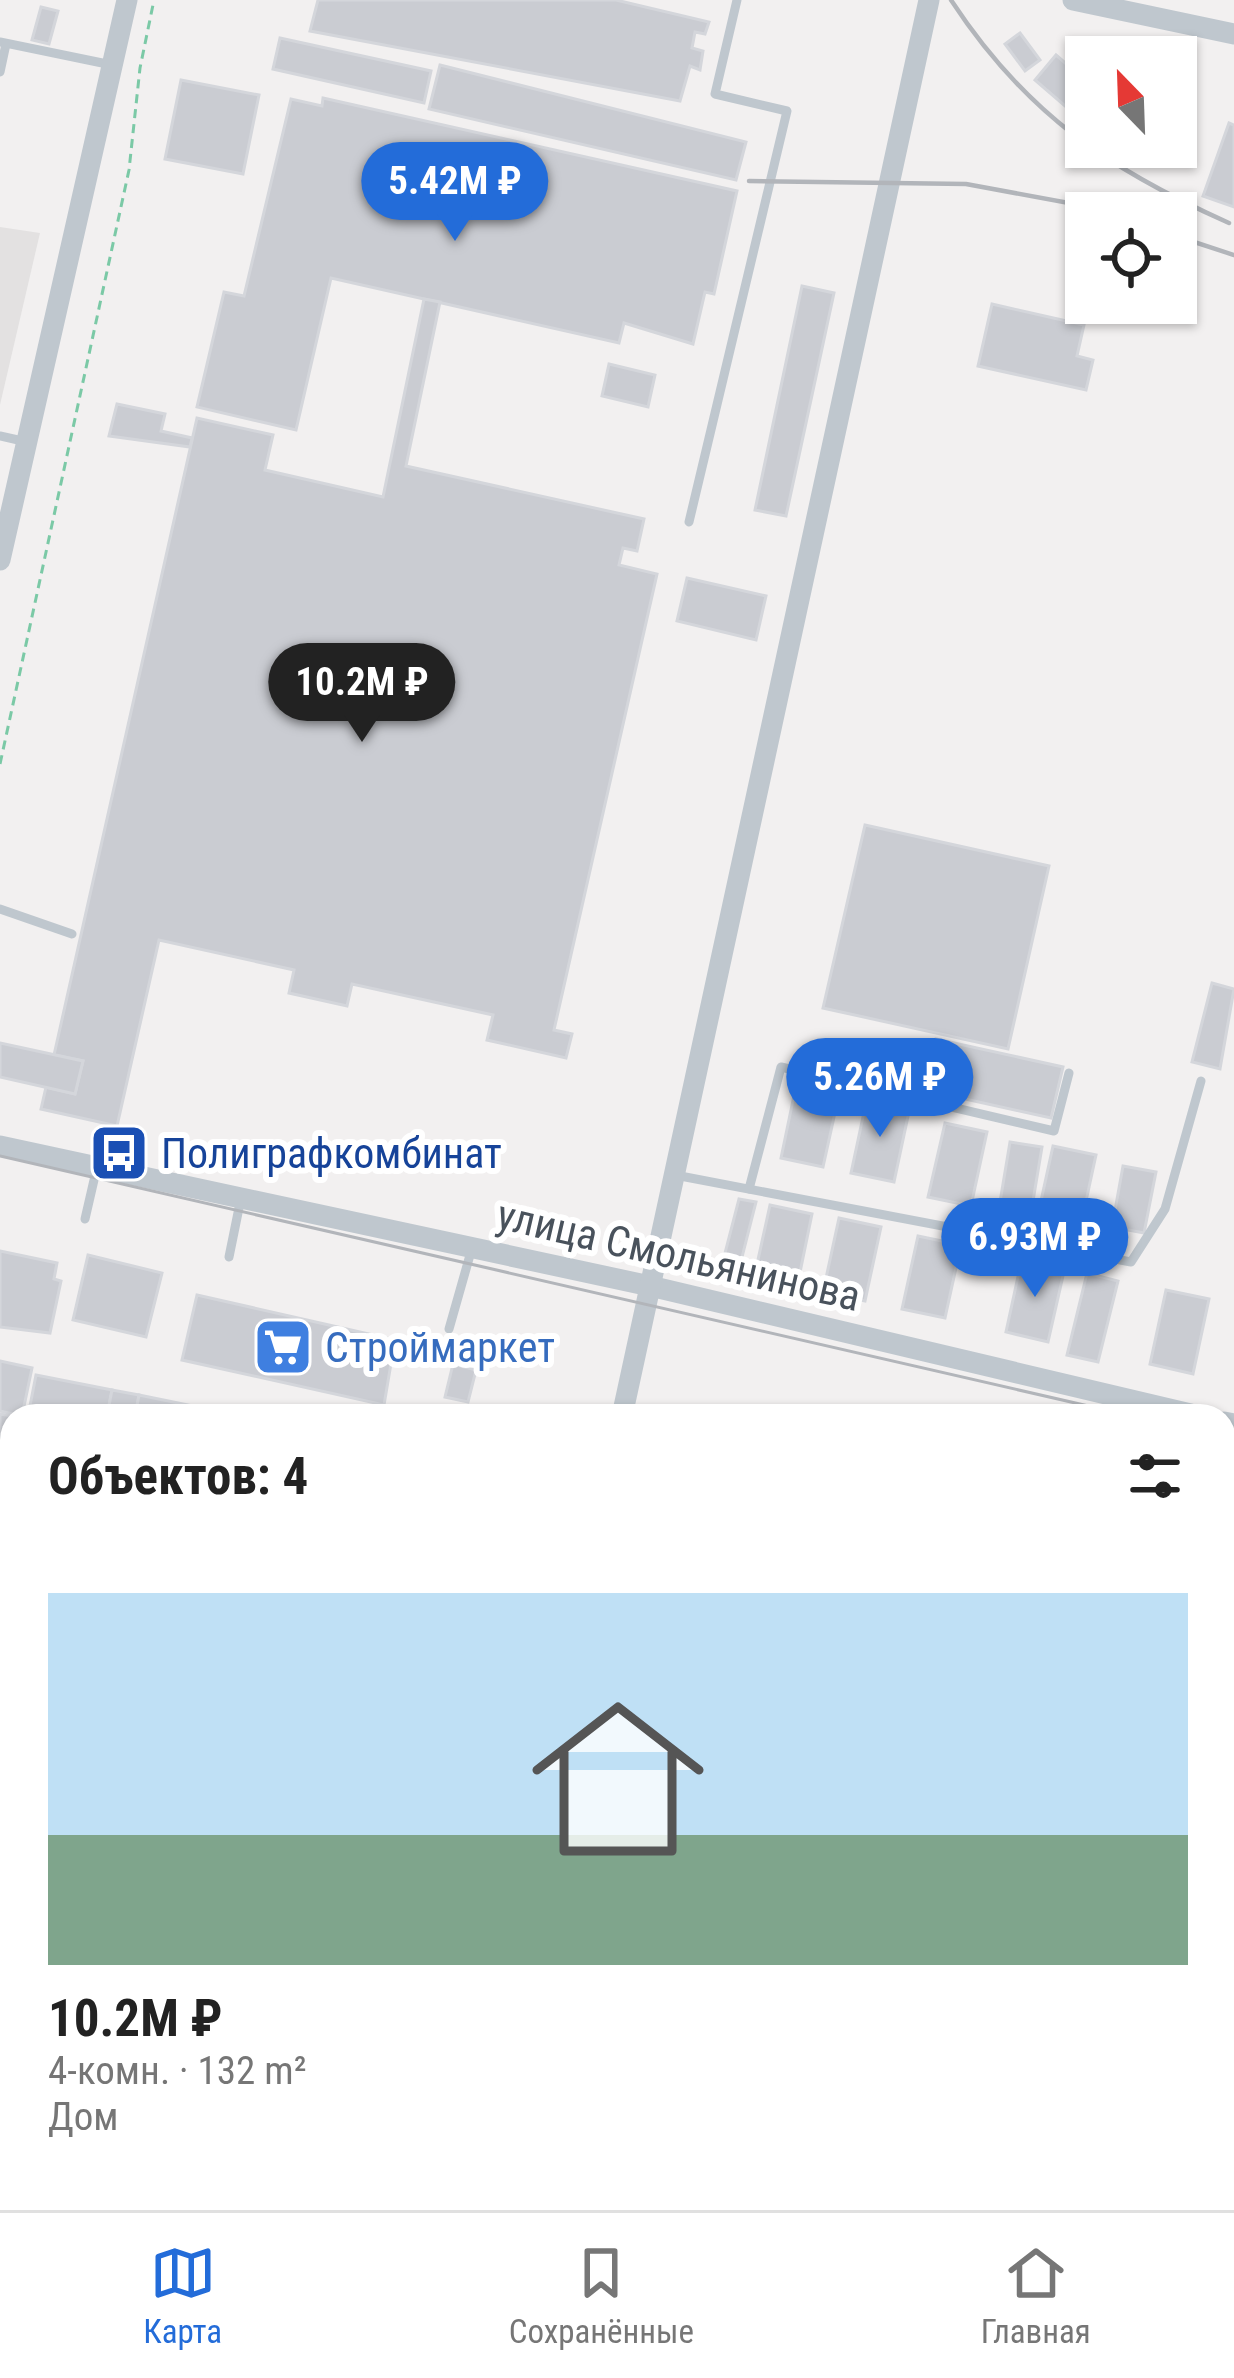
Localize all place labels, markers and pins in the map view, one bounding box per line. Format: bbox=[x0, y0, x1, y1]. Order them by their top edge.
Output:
pin: 5.42M ₽ bbox=[344, 142, 566, 244]
pin: 10.2M ₽ bbox=[251, 643, 473, 745]
pin: 5.26M ₽ bbox=[769, 1038, 991, 1140]
bus stop icon: Полиграфкомбинат bbox=[88, 1122, 150, 1184]
place label: Полиграфкомбинат bbox=[161, 1129, 502, 1178]
pin: 6.93M ₽ bbox=[924, 1198, 1146, 1300]
supermarket icon: Строймаркет bbox=[252, 1316, 314, 1378]
place label: Строймаркет bbox=[325, 1323, 555, 1372]

